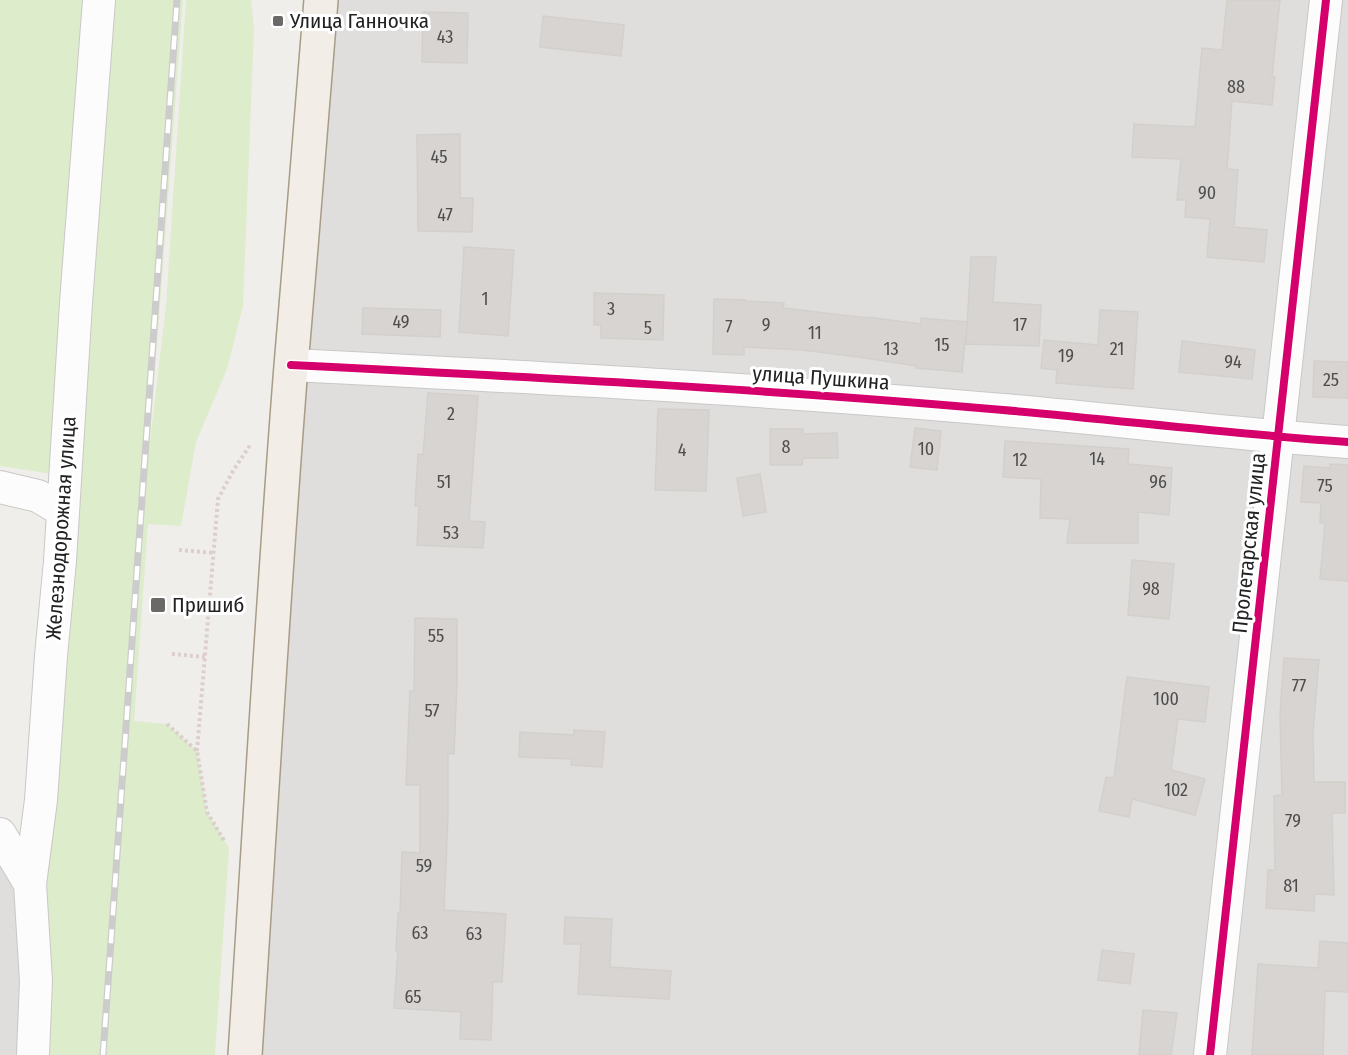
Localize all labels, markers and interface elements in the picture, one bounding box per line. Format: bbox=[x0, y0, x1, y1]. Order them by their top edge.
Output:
place label: Улица Ганночка bbox=[289, 8, 429, 34]
marker: Улица Ганночка bbox=[271, 14, 285, 28]
house number: 43 bbox=[437, 26, 453, 48]
house number: 88 bbox=[1227, 76, 1245, 98]
house number: 45 bbox=[431, 146, 447, 168]
house number: 90 bbox=[1198, 182, 1216, 204]
house number: 47 bbox=[437, 204, 453, 226]
house number: 1 bbox=[481, 288, 489, 310]
house number: 3 bbox=[607, 298, 615, 320]
house number: 49 bbox=[392, 311, 410, 333]
house number: 9 bbox=[762, 314, 770, 336]
house number: 17 bbox=[1013, 314, 1027, 336]
house number: 7 bbox=[725, 316, 733, 338]
house number: 5 bbox=[644, 317, 652, 339]
house number: 11 bbox=[808, 322, 822, 344]
house number: 15 bbox=[934, 334, 950, 356]
house number: 13 bbox=[883, 338, 899, 360]
house number: 21 bbox=[1110, 338, 1124, 360]
house number: 19 bbox=[1058, 345, 1074, 367]
house number: 94 bbox=[1224, 351, 1242, 373]
street label: улица Пушкина bbox=[752, 360, 890, 396]
house number: 25 bbox=[1323, 369, 1339, 391]
house number: 2 bbox=[447, 403, 455, 425]
street label: Железнодорожная улица bbox=[40, 415, 82, 641]
house number: 8 bbox=[782, 436, 791, 458]
house number: 10 bbox=[918, 438, 934, 460]
house number: 4 bbox=[678, 439, 687, 461]
house number: 14 bbox=[1089, 448, 1105, 470]
house number: 12 bbox=[1013, 449, 1028, 471]
street label: Пролетарская улица bbox=[1227, 451, 1271, 635]
house number: 51 bbox=[437, 471, 451, 493]
house number: 96 bbox=[1149, 471, 1167, 493]
house number: 75 bbox=[1317, 475, 1333, 497]
house number: 53 bbox=[443, 522, 459, 544]
house number: 98 bbox=[1142, 578, 1160, 600]
place label: Пришиб bbox=[172, 592, 244, 618]
marker: Пришиб bbox=[149, 596, 167, 614]
house number: 55 bbox=[428, 625, 444, 647]
house number: 77 bbox=[1292, 675, 1306, 697]
house number: 100 bbox=[1153, 688, 1179, 710]
house number: 57 bbox=[424, 700, 440, 722]
house number: 102 bbox=[1164, 779, 1188, 801]
house number: 79 bbox=[1285, 810, 1301, 832]
house number: 59 bbox=[416, 855, 432, 877]
house number: 81 bbox=[1283, 875, 1299, 897]
house number: 63 bbox=[412, 922, 428, 944]
house number: 63 bbox=[466, 923, 482, 945]
house number: 65 bbox=[404, 986, 422, 1008]

